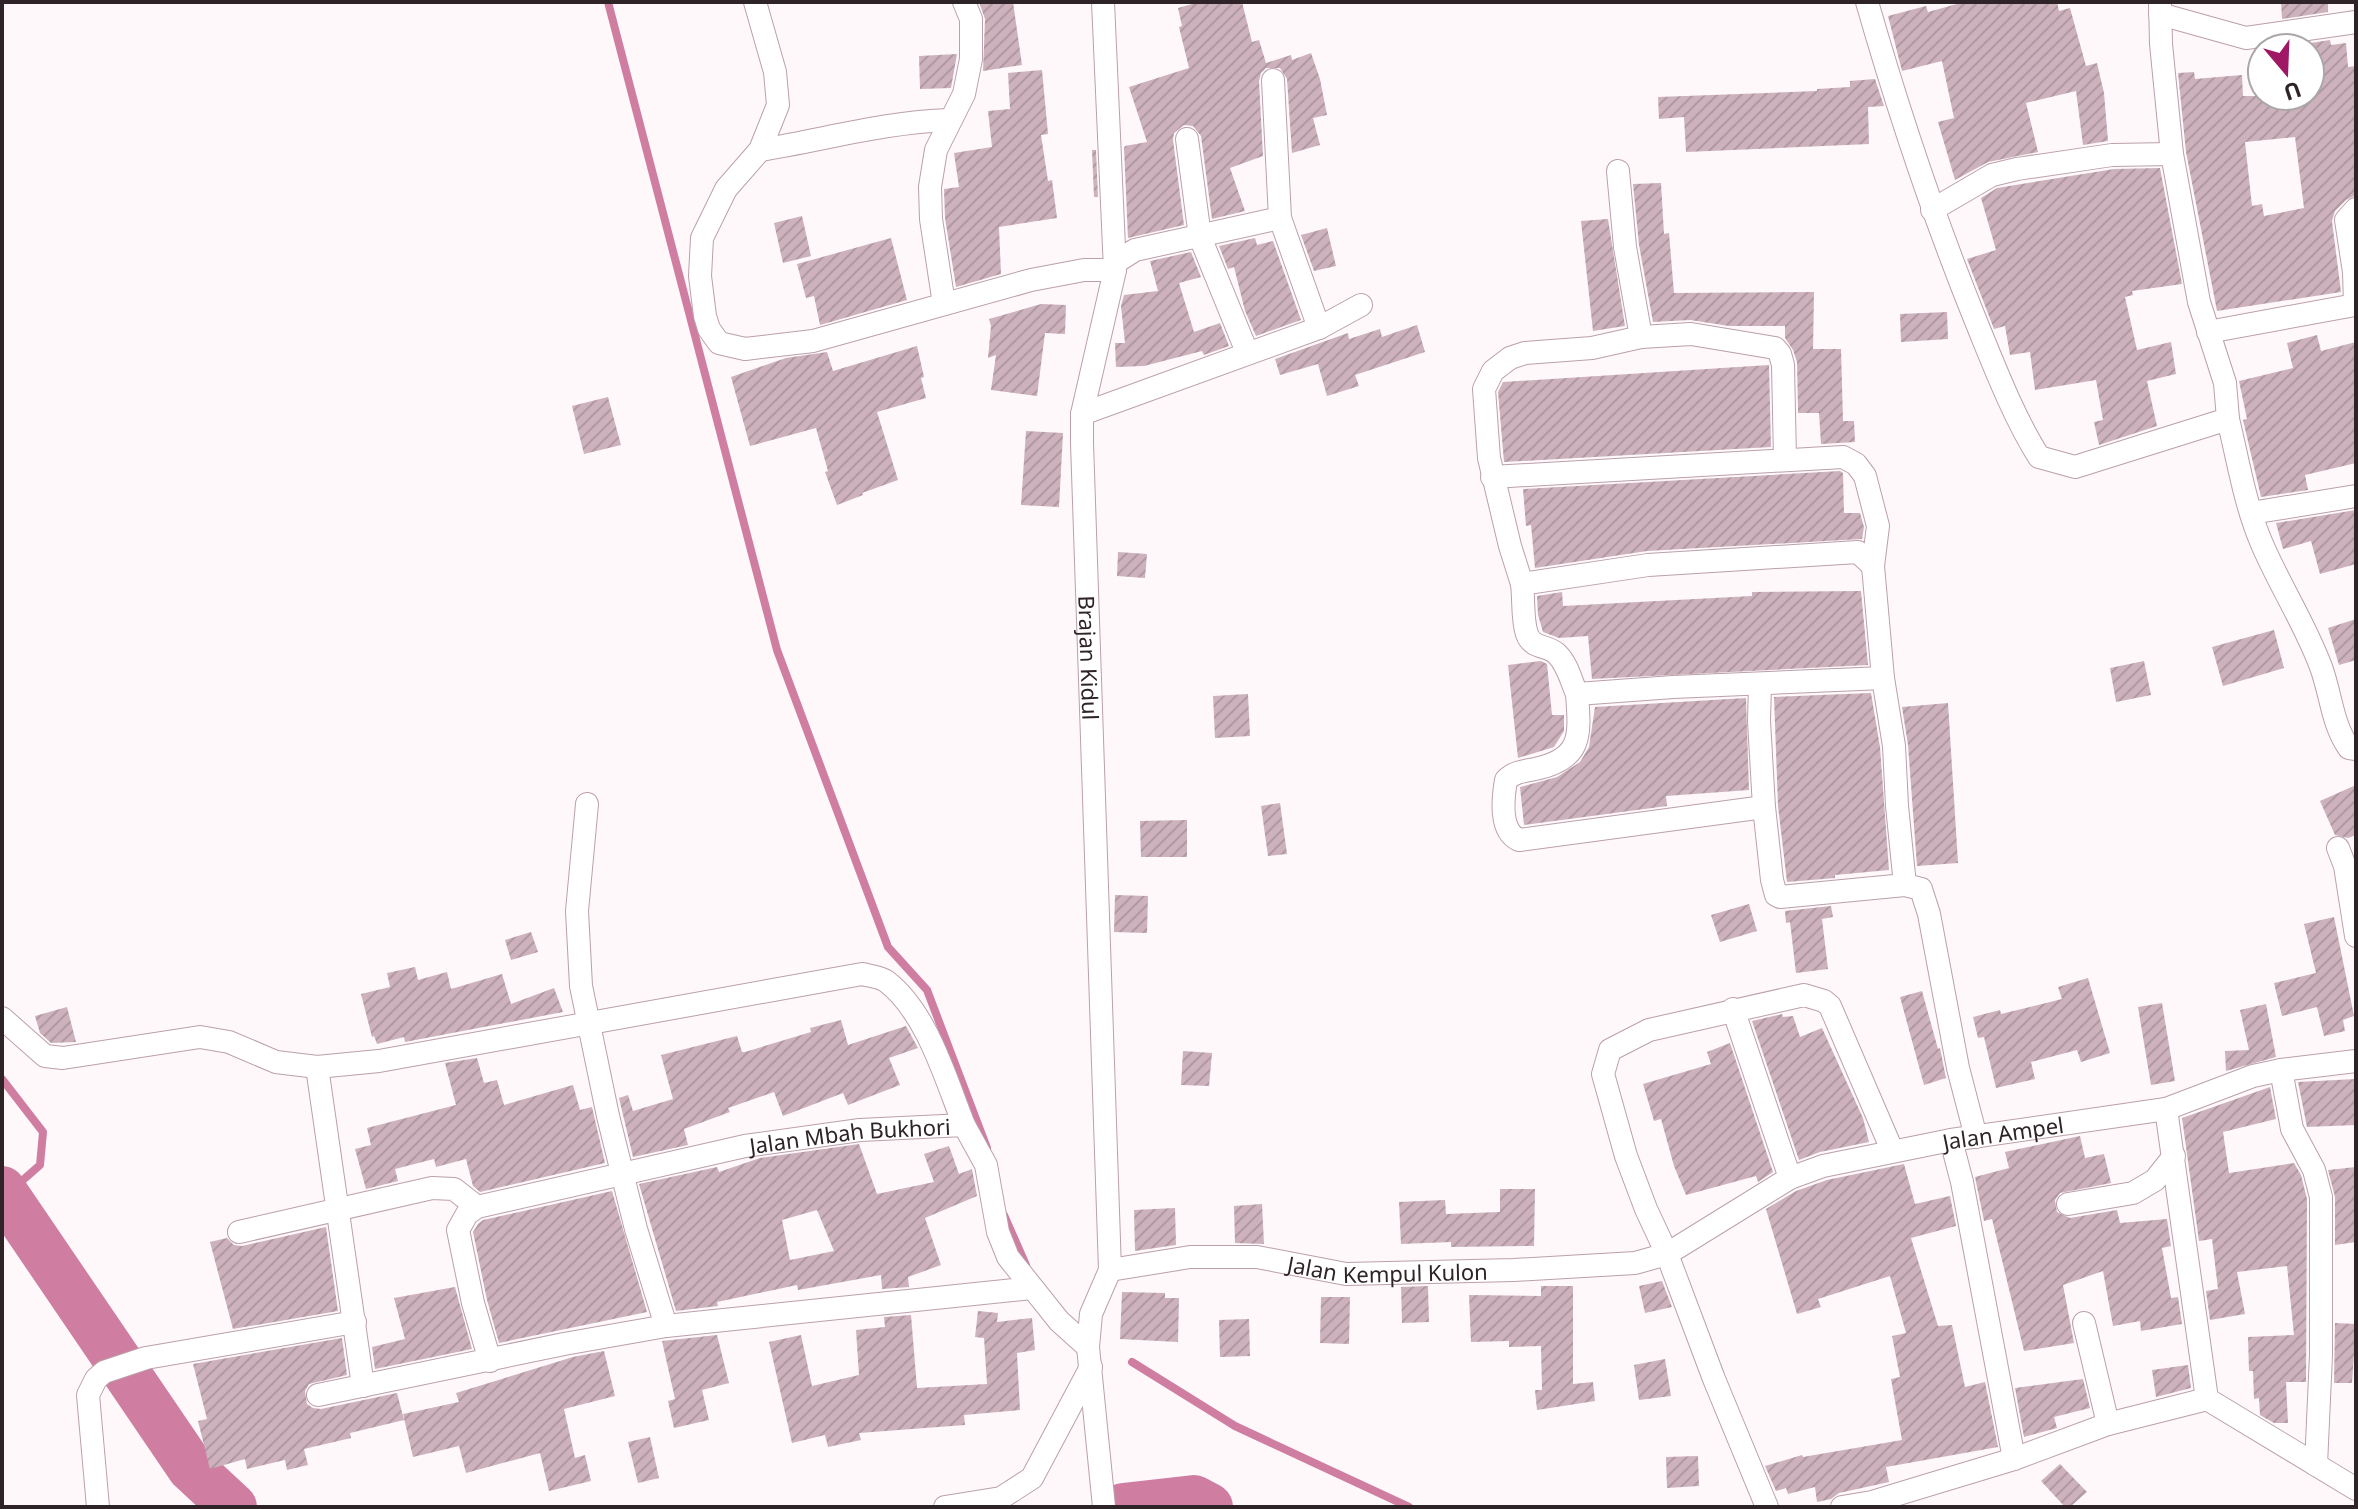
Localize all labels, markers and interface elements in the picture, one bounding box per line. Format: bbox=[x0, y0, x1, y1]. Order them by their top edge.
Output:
north arrow bbox=[2246, 32, 2326, 112]
text: U bbox=[2280, 75, 2306, 109]
street label: Brajan Kidul bbox=[1072, 595, 1106, 721]
street label: Jalan Ampel bbox=[1938, 1109, 2066, 1157]
street label: Jalan Mbah Bukhori bbox=[745, 1111, 951, 1161]
street label: Jalan Kempul Kulon bbox=[1283, 1248, 1488, 1289]

